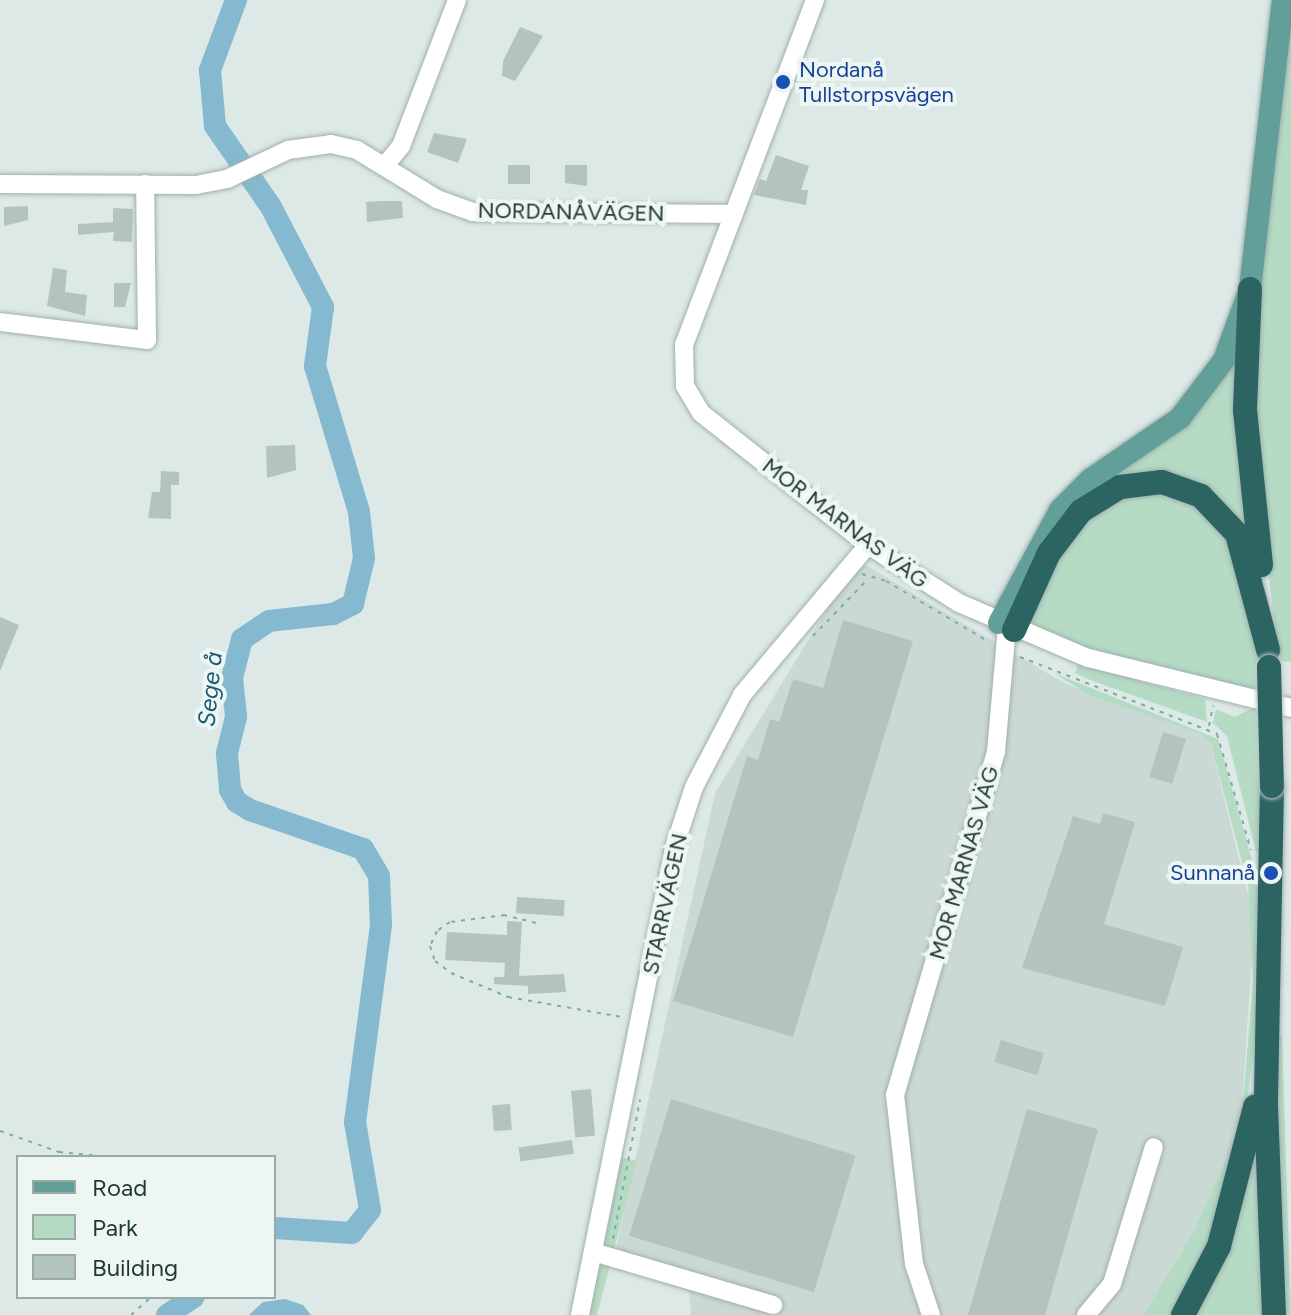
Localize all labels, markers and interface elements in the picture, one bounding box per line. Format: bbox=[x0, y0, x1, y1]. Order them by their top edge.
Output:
place label: Nordanå Tullstorpsvägen bbox=[799, 56, 954, 108]
marker: Nordanå Tullstorpsvägen bbox=[774, 73, 792, 91]
street label: NORDANÅVÄGEN bbox=[477, 197, 665, 227]
street label: MOR MARNAS VÄG bbox=[757, 452, 933, 594]
water label: Sege å bbox=[192, 650, 228, 728]
street label: MOR MARNAS VÄG bbox=[924, 763, 1004, 963]
street label: STARRVÄGEN bbox=[637, 831, 693, 977]
place label: Sunnanå bbox=[1170, 860, 1255, 886]
marker: Sunnanå bbox=[1262, 864, 1280, 882]
legend bbox=[16, 1155, 276, 1299]
text: Road bbox=[92, 1173, 147, 1202]
text: Park bbox=[92, 1213, 138, 1242]
text: Building bbox=[92, 1253, 178, 1282]

